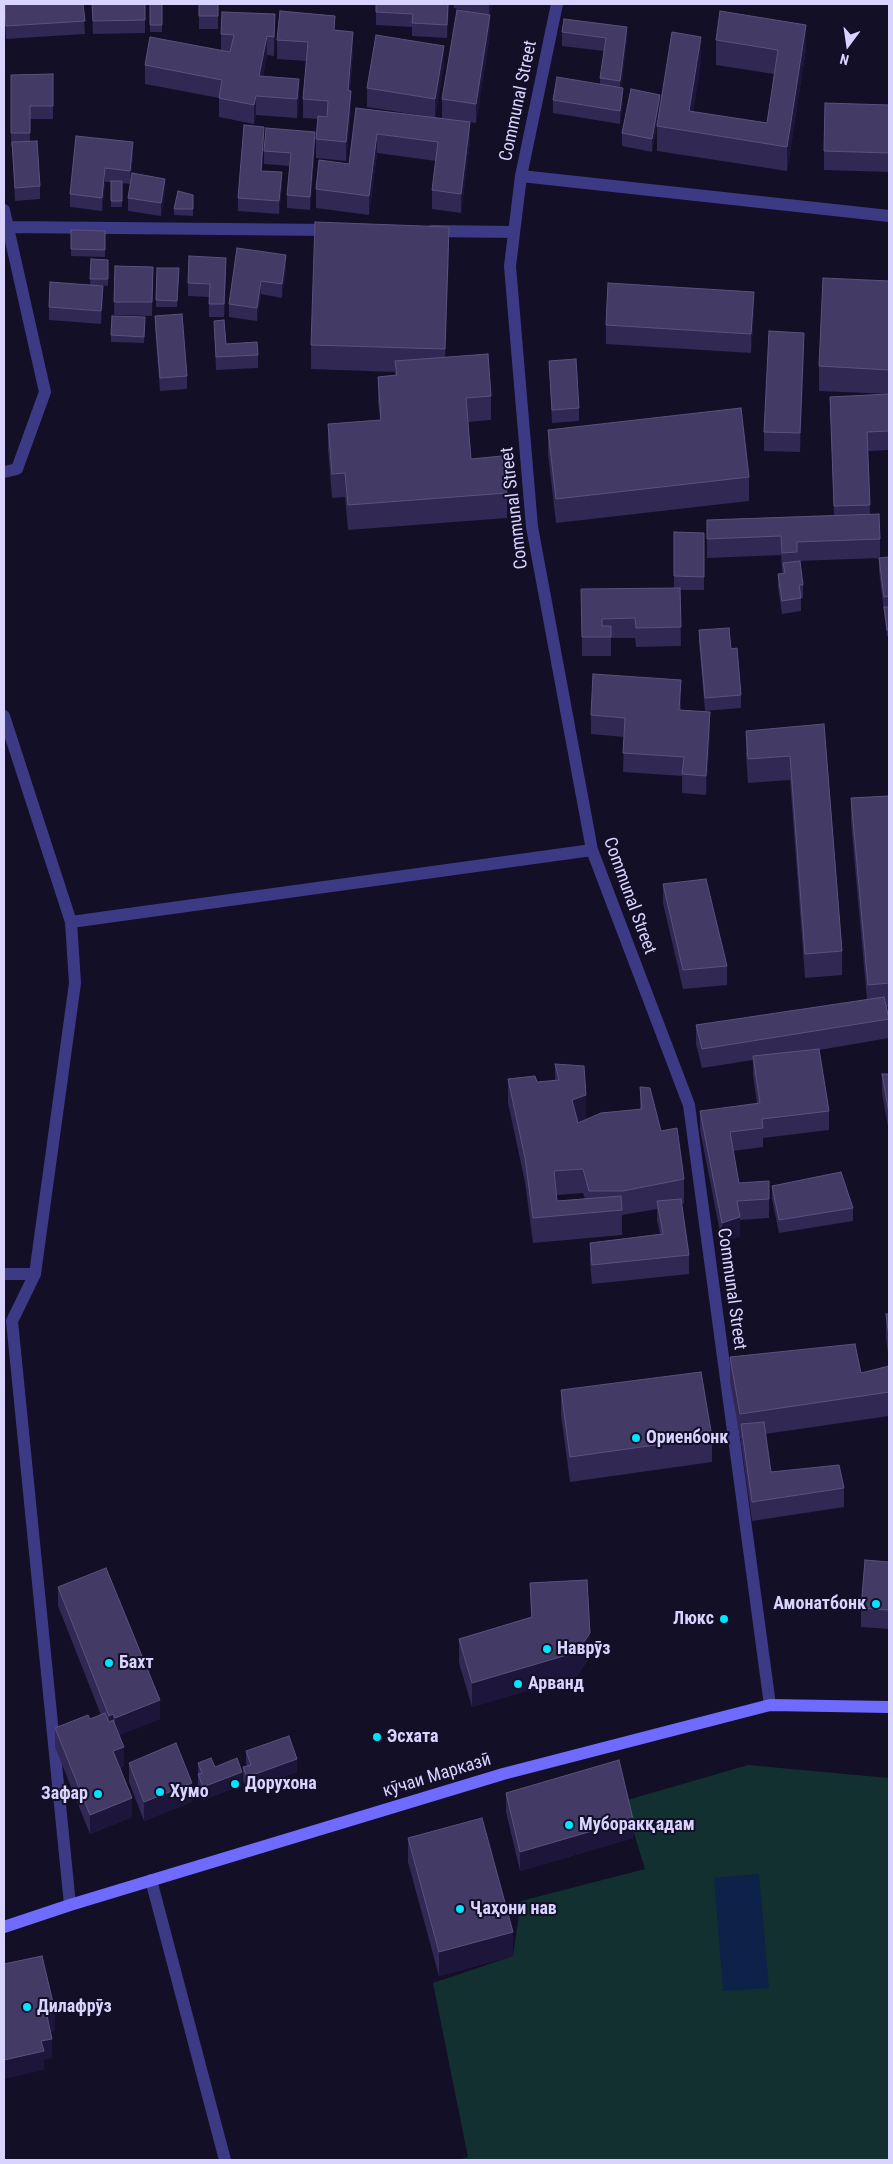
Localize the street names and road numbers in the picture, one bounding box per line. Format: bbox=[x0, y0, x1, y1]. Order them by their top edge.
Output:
street label: Communal Street bbox=[496, 39, 542, 163]
street label: Communal Street bbox=[497, 446, 533, 570]
street label: Communal Street bbox=[598, 835, 660, 957]
street label: Communal Street bbox=[712, 1227, 750, 1351]
street label: кӯчаи Марказӣ bbox=[380, 1749, 494, 1803]

